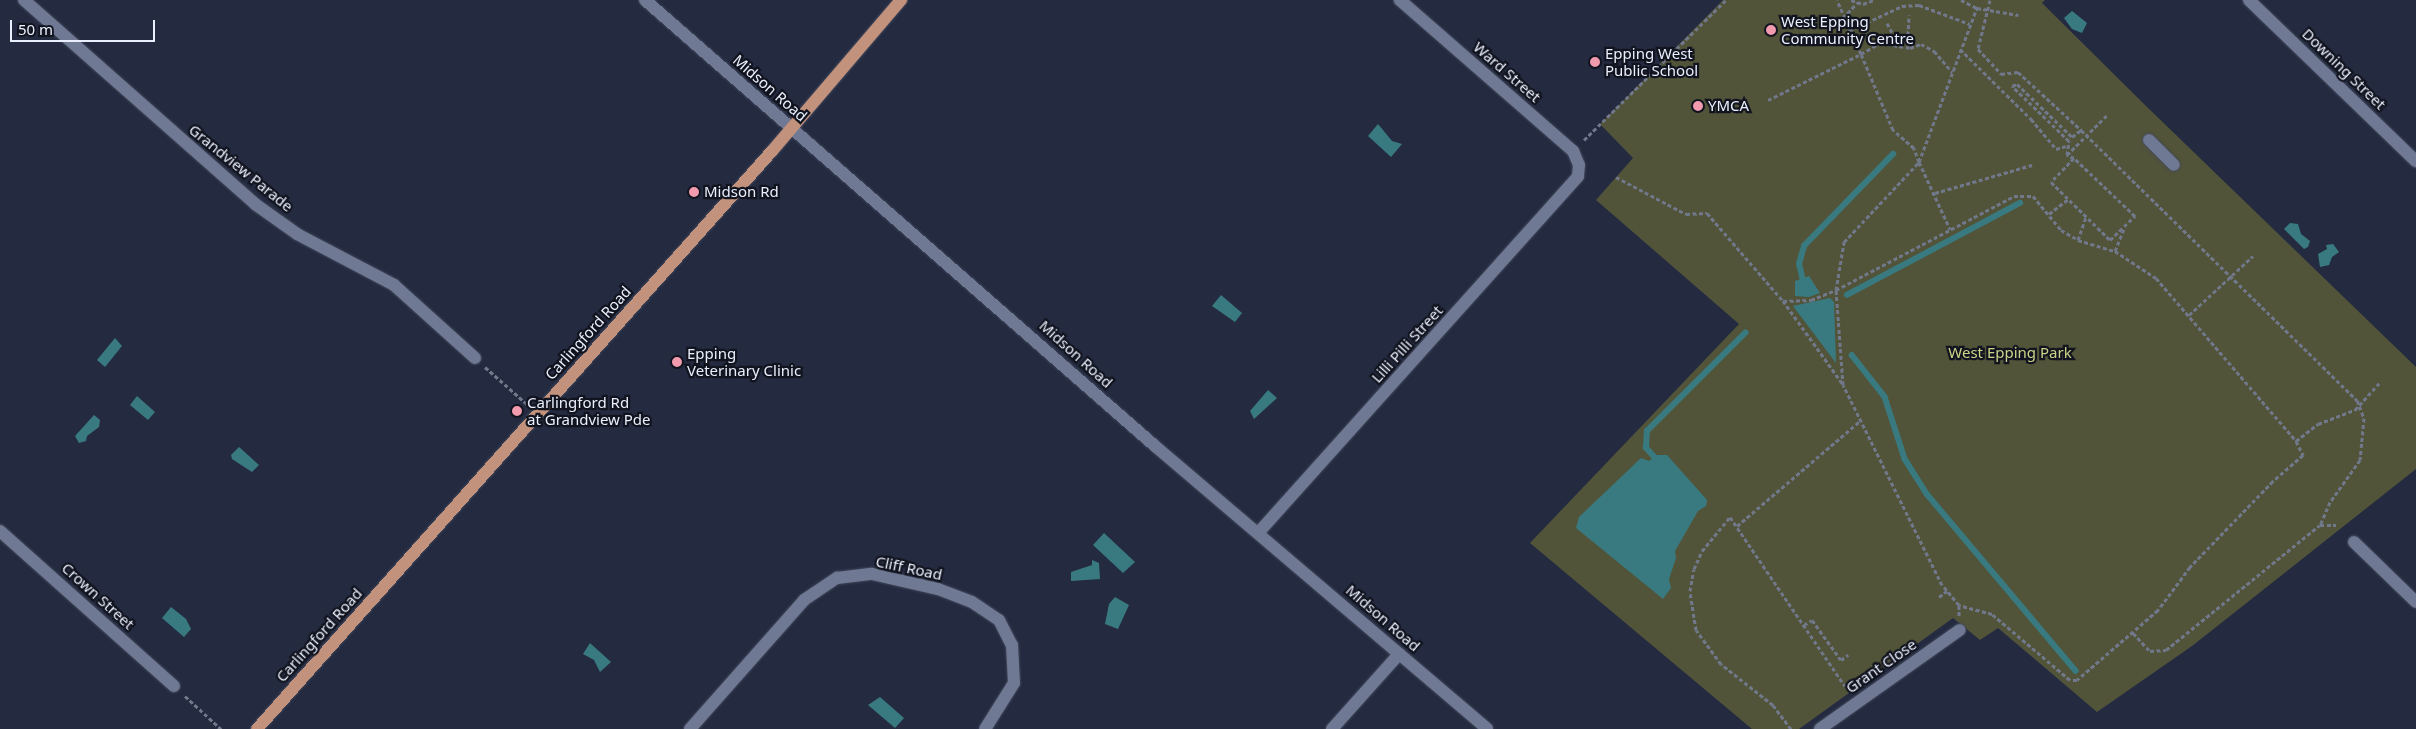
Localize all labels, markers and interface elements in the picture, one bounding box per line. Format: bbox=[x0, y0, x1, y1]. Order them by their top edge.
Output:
scale bar bbox=[12, 10, 158, 42]
place label: West Epping Community Centre bbox=[1781, 12, 1914, 47]
text: 50 m bbox=[18, 19, 53, 39]
marker: West Epping Community Centre bbox=[1765, 24, 1777, 36]
street label: Downing Street bbox=[2299, 25, 2389, 113]
street label: Ward Street bbox=[1470, 38, 1544, 106]
place label: Epping West Public School bbox=[1605, 44, 1698, 79]
street label: Midson Road bbox=[729, 51, 811, 125]
marker: Epping West Public School bbox=[1589, 56, 1601, 68]
place label: YMCA bbox=[1708, 97, 1749, 115]
marker: YMCA bbox=[1692, 100, 1704, 112]
street label: Grandview Parade bbox=[185, 121, 297, 215]
place label: Midson Rd bbox=[704, 183, 779, 201]
marker: Midson Rd bbox=[688, 186, 700, 198]
street label: Carlingford Road bbox=[541, 283, 635, 383]
street label: Lilli Pilli Street bbox=[1368, 302, 1446, 386]
street label: Midson Road bbox=[1036, 316, 1116, 392]
place label: Epping Veterinary Clinic bbox=[687, 344, 801, 379]
park label: West Epping Park bbox=[1948, 344, 2072, 362]
marker: Epping Veterinary Clinic bbox=[671, 356, 683, 368]
place label: Carlingford Rd at Grandview Pde bbox=[527, 393, 651, 428]
marker: Carlingford Rd at Grandview Pde bbox=[511, 405, 523, 417]
street label: Cliff Road bbox=[874, 552, 944, 584]
street label: Crown Street bbox=[58, 559, 138, 633]
street label: Midson Road bbox=[1342, 581, 1424, 655]
street label: Carlingford Road bbox=[272, 585, 366, 685]
street label: Grant Close bbox=[1842, 635, 1920, 697]

